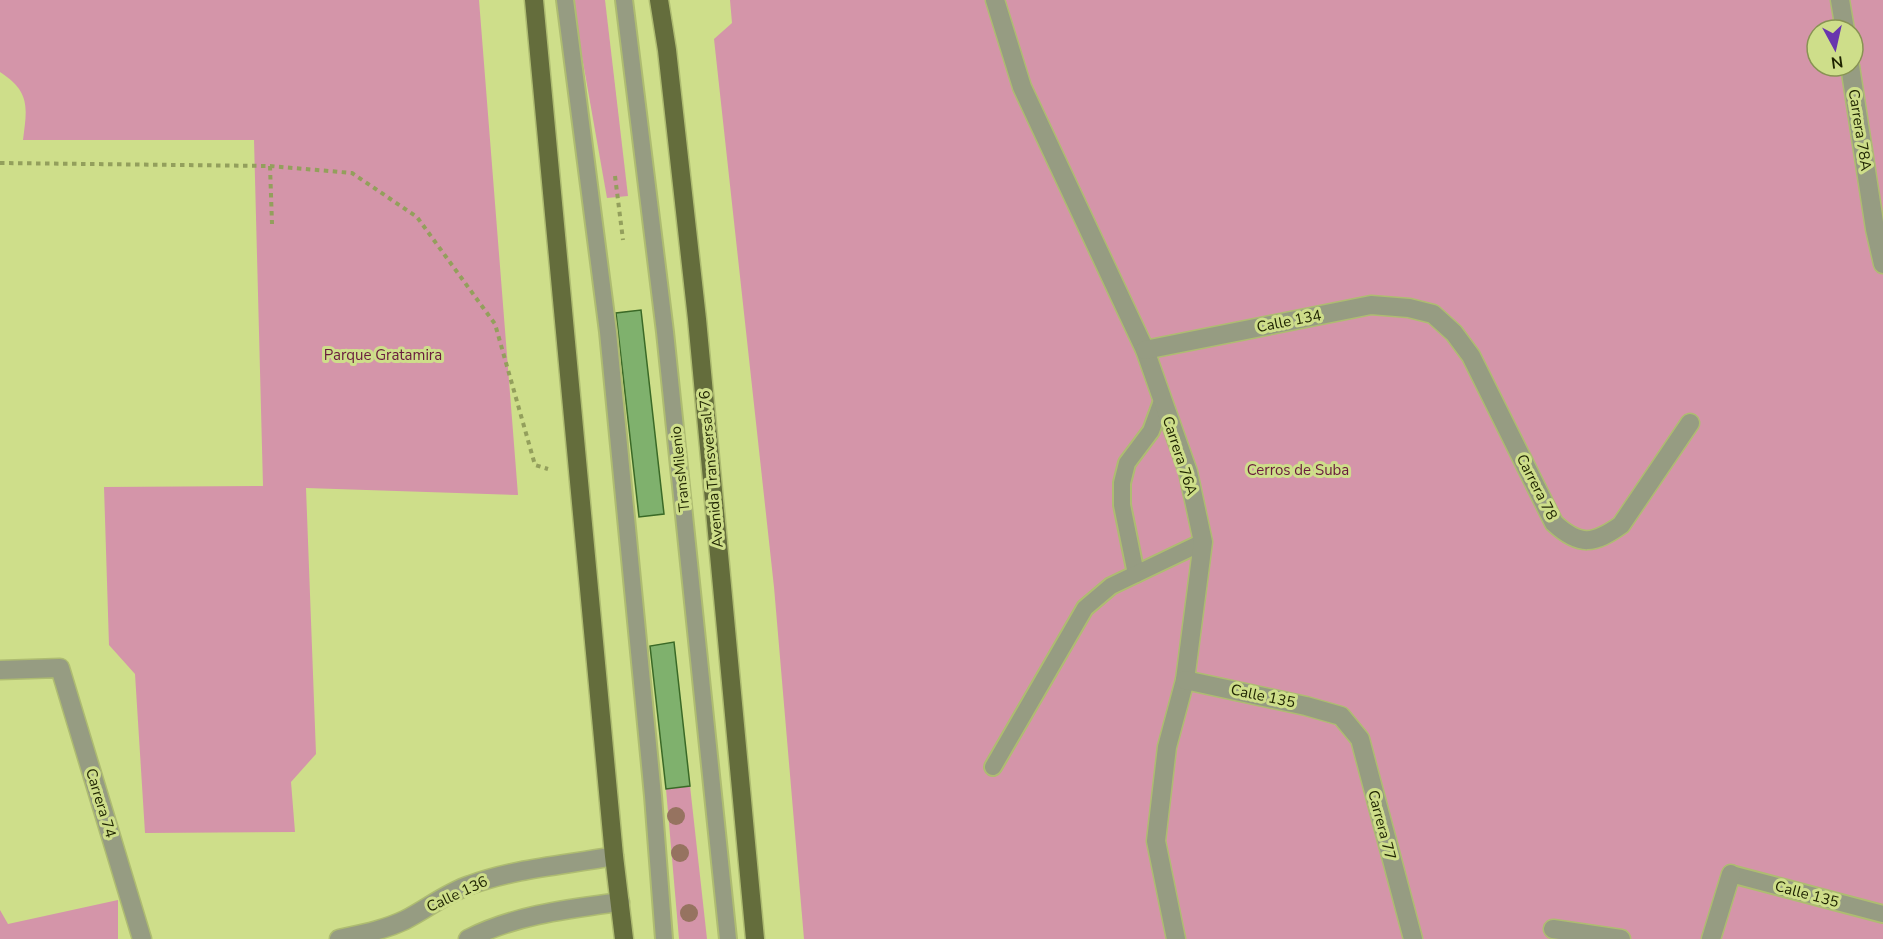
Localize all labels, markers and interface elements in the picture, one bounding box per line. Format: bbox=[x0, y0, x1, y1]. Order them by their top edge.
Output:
north arrow bbox=[1805, 18, 1865, 78]
text: N bbox=[1829, 50, 1844, 74]
street label: Carrera 78A bbox=[1844, 88, 1876, 172]
street label: Calle 134 bbox=[1255, 305, 1323, 337]
park label: Parque Gratamira bbox=[324, 345, 442, 365]
street label: Avenida Transversal 76 bbox=[694, 390, 728, 548]
street label: Carrera 76A bbox=[1158, 414, 1202, 498]
street label: TransMilenio bbox=[666, 425, 694, 513]
street label: Carrera 78 bbox=[1512, 451, 1562, 523]
park label: Cerros de Suba bbox=[1247, 460, 1349, 480]
street label: Calle 135 bbox=[1229, 679, 1297, 713]
street label: Carrera 74 bbox=[81, 766, 121, 840]
street label: Carrera 77 bbox=[1363, 788, 1401, 862]
street label: Calle 136 bbox=[423, 871, 491, 917]
street label: Calle 135 bbox=[1773, 876, 1841, 912]

